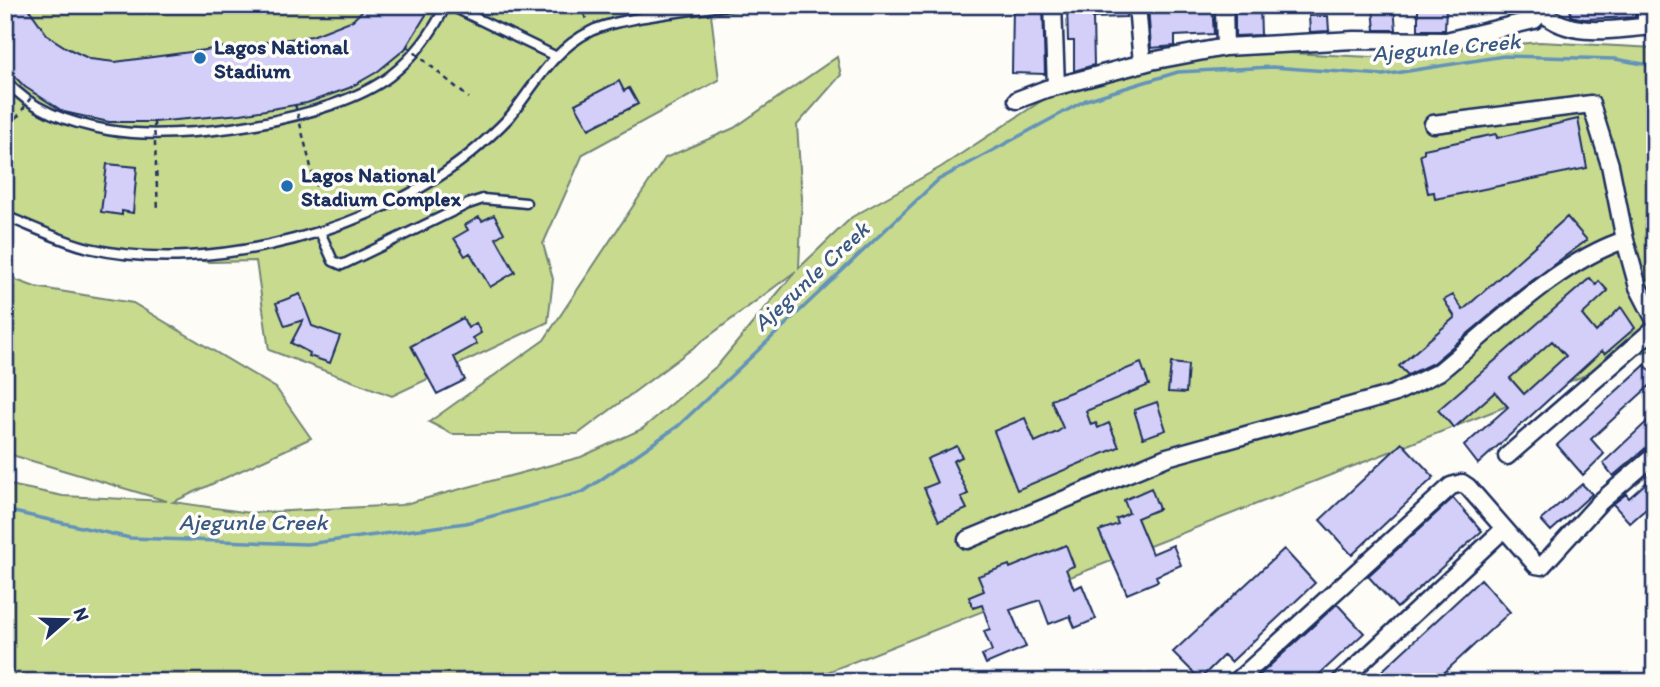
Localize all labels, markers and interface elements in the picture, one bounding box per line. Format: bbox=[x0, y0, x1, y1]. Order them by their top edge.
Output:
water label: Ajegunle Creek bbox=[1371, 26, 1522, 67]
place label: Lagos National Stadium bbox=[214, 34, 350, 83]
marker: Lagos National Stadium bbox=[192, 50, 208, 66]
place label: Lagos National Stadium Complex bbox=[301, 162, 462, 212]
marker: Lagos National Stadium Complex bbox=[279, 178, 295, 194]
water label: Ajegunle Creek bbox=[747, 214, 876, 337]
water label: Ajegunle Creek bbox=[179, 508, 328, 536]
north arrow bbox=[32, 586, 102, 656]
text: N bbox=[69, 604, 95, 624]

